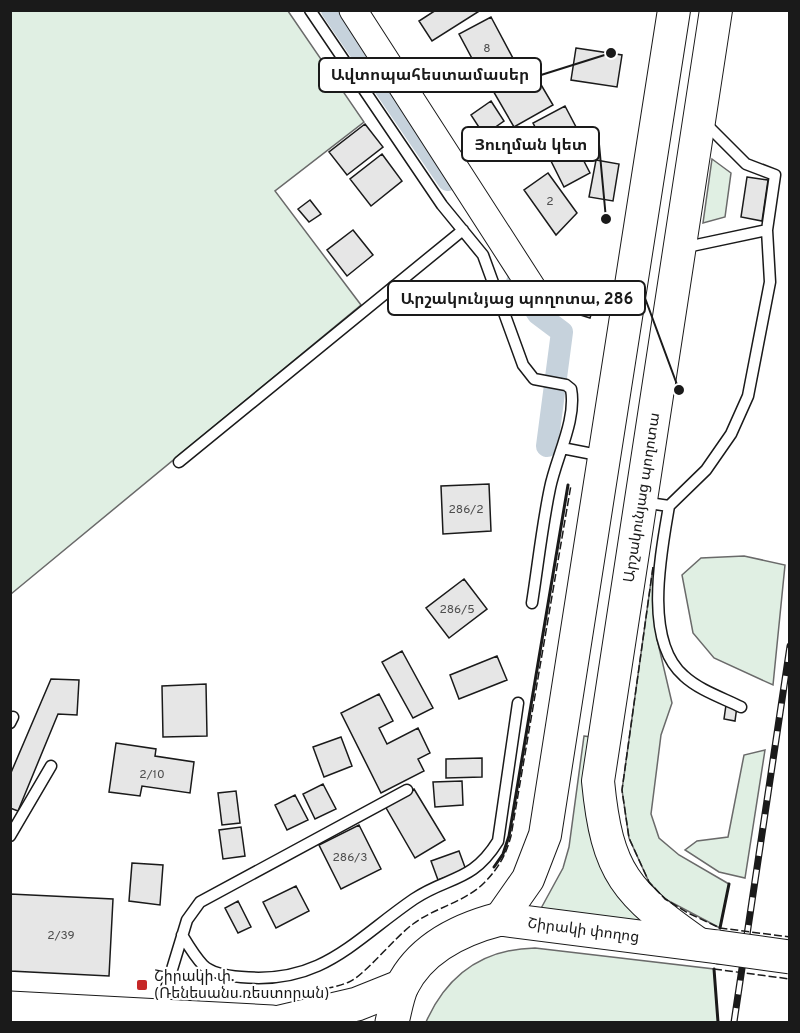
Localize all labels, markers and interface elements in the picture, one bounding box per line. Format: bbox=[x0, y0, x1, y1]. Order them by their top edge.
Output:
house number: 8 bbox=[483, 41, 491, 57]
callout: Ավտոպահեստամասեր bbox=[319, 58, 541, 92]
text: Ավտոպահեստամասեր bbox=[331, 66, 529, 86]
callout: Յուղման կետ bbox=[462, 127, 599, 161]
text: Յուղման կետ bbox=[475, 136, 587, 156]
house number: 2 bbox=[546, 194, 554, 210]
callout: Արշակունյաց պողոտա, 286 bbox=[388, 281, 645, 315]
text: Արշակունյաց պողոտա, 286 bbox=[401, 290, 633, 310]
street label: Արշակունյաց պողոտա bbox=[621, 411, 665, 584]
house number: 286/2 bbox=[448, 502, 484, 518]
house number: 286/5 bbox=[439, 602, 475, 618]
house number: 2/10 bbox=[139, 767, 165, 783]
house number: 286/3 bbox=[333, 850, 367, 866]
street label: Շիրակի փողոց bbox=[526, 915, 640, 948]
house number: 2/39 bbox=[47, 928, 75, 944]
place label: Շիրակի փ. (Ռենեսանս ռեստորան) bbox=[154, 968, 329, 1004]
marker: Շիրակի փ. (Ռենեսանս ռեստորան) bbox=[135, 978, 149, 992]

